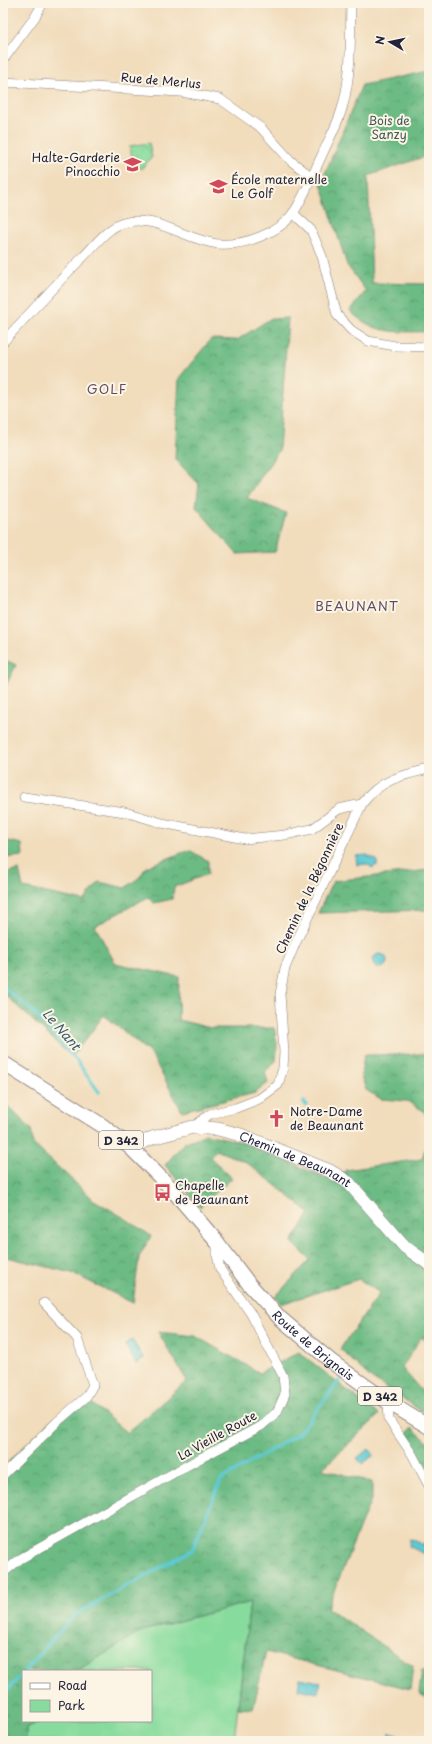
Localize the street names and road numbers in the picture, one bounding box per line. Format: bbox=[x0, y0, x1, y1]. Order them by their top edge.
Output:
street label: Rue de Merlus bbox=[120, 68, 202, 93]
street label: Chemin de la Bégonnière bbox=[271, 819, 348, 957]
street label: Chemin de Beaunant bbox=[237, 1126, 355, 1191]
road number: D 342 bbox=[99, 1131, 143, 1149]
street label: Route de Brignais bbox=[268, 1306, 358, 1384]
road number: D 342 bbox=[358, 1387, 402, 1405]
street label: La Vieille Route bbox=[174, 1406, 260, 1464]

